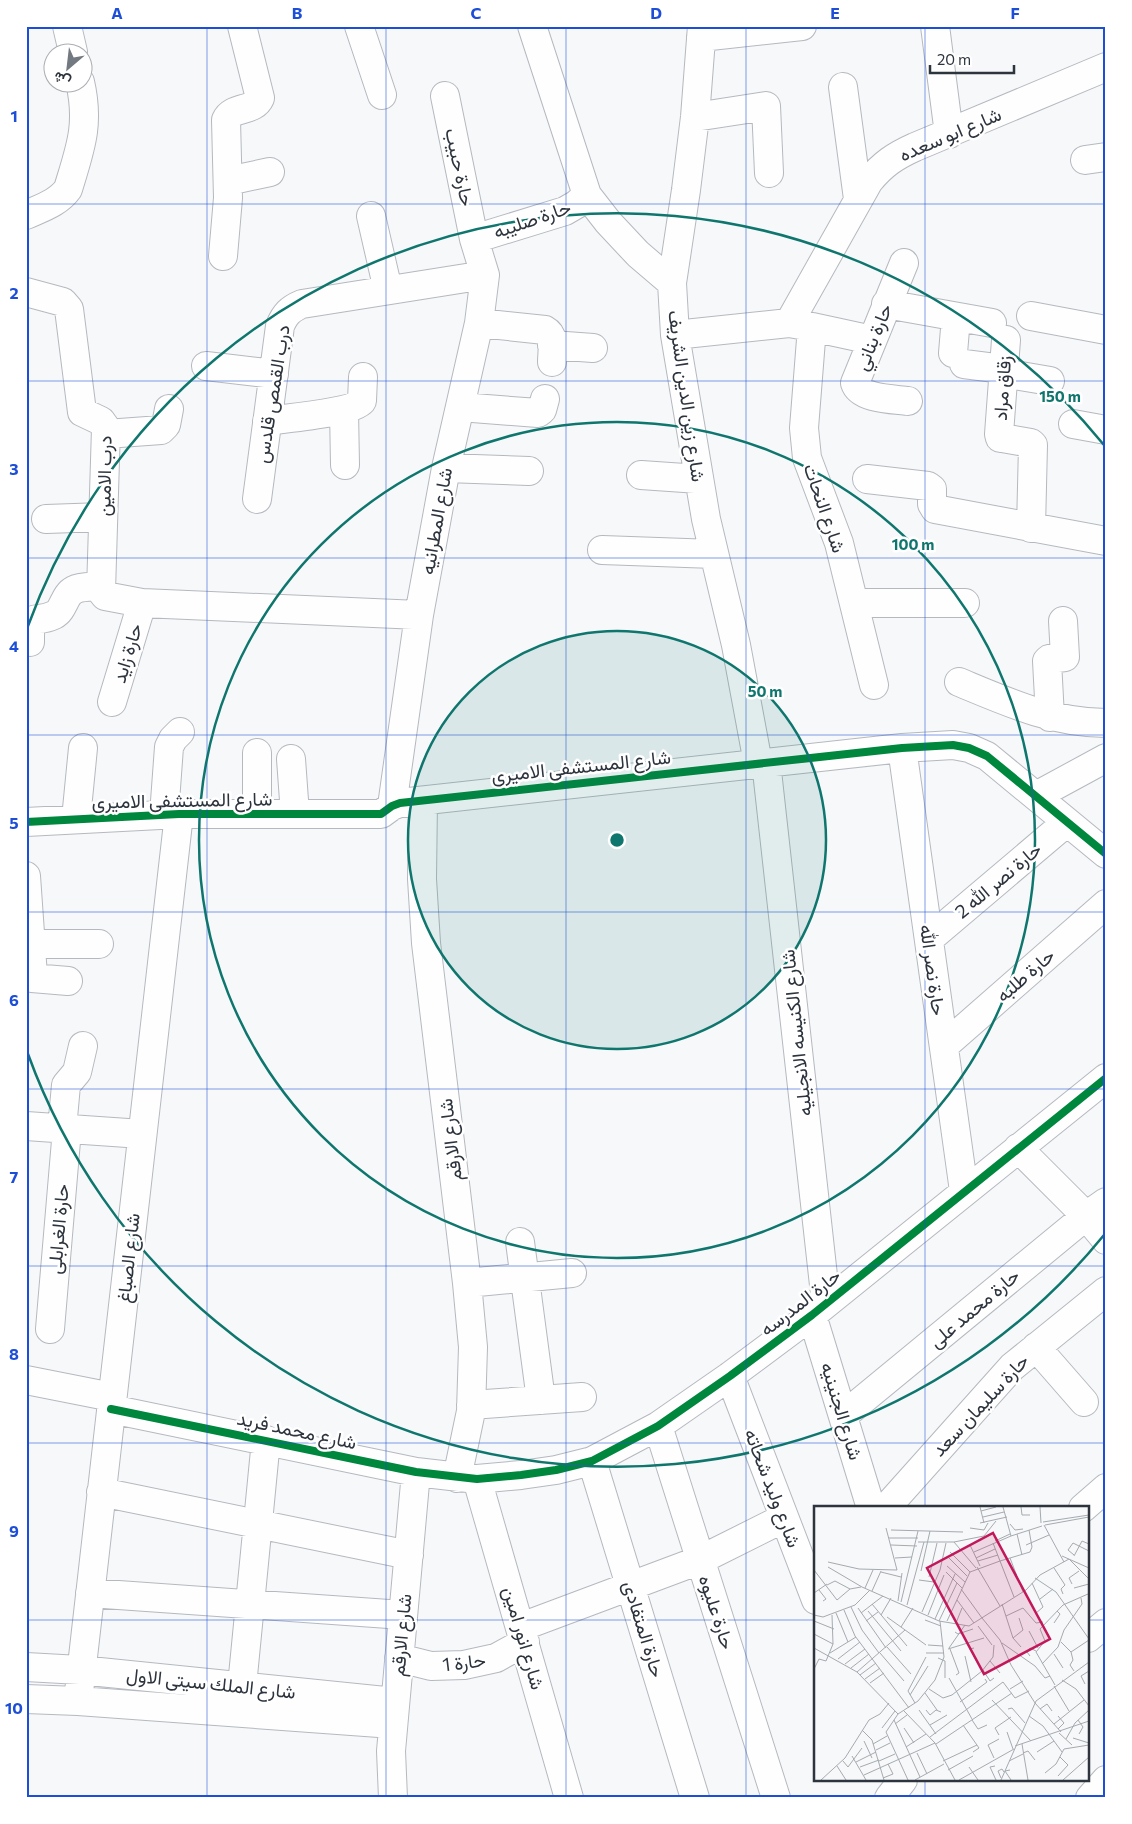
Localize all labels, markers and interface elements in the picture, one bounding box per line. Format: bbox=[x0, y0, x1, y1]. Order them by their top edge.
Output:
text: A bbox=[111, 3, 123, 22]
text: B bbox=[292, 3, 303, 22]
text: C bbox=[471, 3, 482, 22]
text: D bbox=[650, 3, 662, 22]
text: E bbox=[830, 3, 840, 22]
text: F bbox=[1010, 3, 1020, 22]
north arrow bbox=[42, 42, 92, 92]
scale bar bbox=[930, 42, 1013, 74]
text: 20 m bbox=[937, 50, 971, 68]
text: ش bbox=[50, 68, 74, 91]
street label: شارع ابو سعده bbox=[895, 102, 1005, 167]
text: 1 bbox=[10, 106, 18, 125]
street label: حارة حبيب bbox=[440, 126, 480, 208]
street label: حارة صليبه bbox=[490, 195, 574, 243]
text: 2 bbox=[9, 283, 19, 302]
street label: حارة بناني bbox=[849, 300, 901, 375]
street label: شارع زين الدين الشريف bbox=[662, 309, 711, 483]
street label: درب القمص قلدس bbox=[249, 323, 295, 465]
street label: زقاق مراد bbox=[988, 355, 1016, 421]
text: 150 m bbox=[1039, 387, 1081, 405]
street label: درب الامين bbox=[91, 435, 117, 517]
text: 3 bbox=[9, 459, 19, 478]
street label: شارع النحات bbox=[798, 460, 851, 556]
street label: شارع المطرانيه bbox=[415, 466, 458, 576]
text: 100 m bbox=[892, 535, 934, 553]
street label: حارة زايد bbox=[107, 620, 147, 686]
text: 4 bbox=[9, 636, 19, 655]
text: 50 m bbox=[748, 682, 782, 700]
street label: شارع المستشفى الاميرى bbox=[490, 745, 672, 788]
street label: شارع المستشفى الاميرى bbox=[92, 786, 273, 815]
text: 5 bbox=[9, 813, 19, 832]
centre of rings bbox=[608, 831, 626, 849]
street label: حارة نصر الله 2 bbox=[950, 837, 1046, 923]
street label: حارة نصر الله bbox=[915, 923, 951, 1017]
street label: حارة طلبه bbox=[991, 943, 1059, 1007]
street label: شارع الكنيسه الانجيليه bbox=[775, 948, 818, 1118]
text: 6 bbox=[9, 990, 19, 1009]
street label: شارع الارقم bbox=[433, 1097, 468, 1183]
text: 7 bbox=[10, 1167, 19, 1186]
street label: حارة الغرابلى bbox=[42, 1183, 74, 1275]
street label: شارع الصباغ bbox=[111, 1212, 146, 1304]
street label: حارة المدرسه bbox=[755, 1263, 845, 1341]
street label: حارة محمد على bbox=[924, 1263, 1024, 1353]
text: 8 bbox=[9, 1344, 19, 1363]
street label: حارة سليمان سعد bbox=[926, 1349, 1034, 1461]
street label: شارع الجنينيه bbox=[815, 1359, 868, 1463]
street label: شارع محمد فريد bbox=[235, 1406, 359, 1455]
street label: شارع وليد شحاته bbox=[738, 1425, 807, 1551]
inset map bbox=[814, 1506, 1090, 1782]
text: 9 bbox=[9, 1521, 19, 1540]
street label: حارة عليوه bbox=[694, 1572, 740, 1652]
street label: حارة المتفادى bbox=[618, 1578, 670, 1680]
street label: شارع انور امين bbox=[497, 1584, 550, 1693]
street label: شارع الارقم bbox=[385, 1593, 418, 1677]
street label: حارة 1 bbox=[441, 1647, 487, 1677]
street label: شارع الملك سيتى الاول bbox=[125, 1662, 297, 1705]
text: 10 bbox=[5, 1698, 23, 1717]

